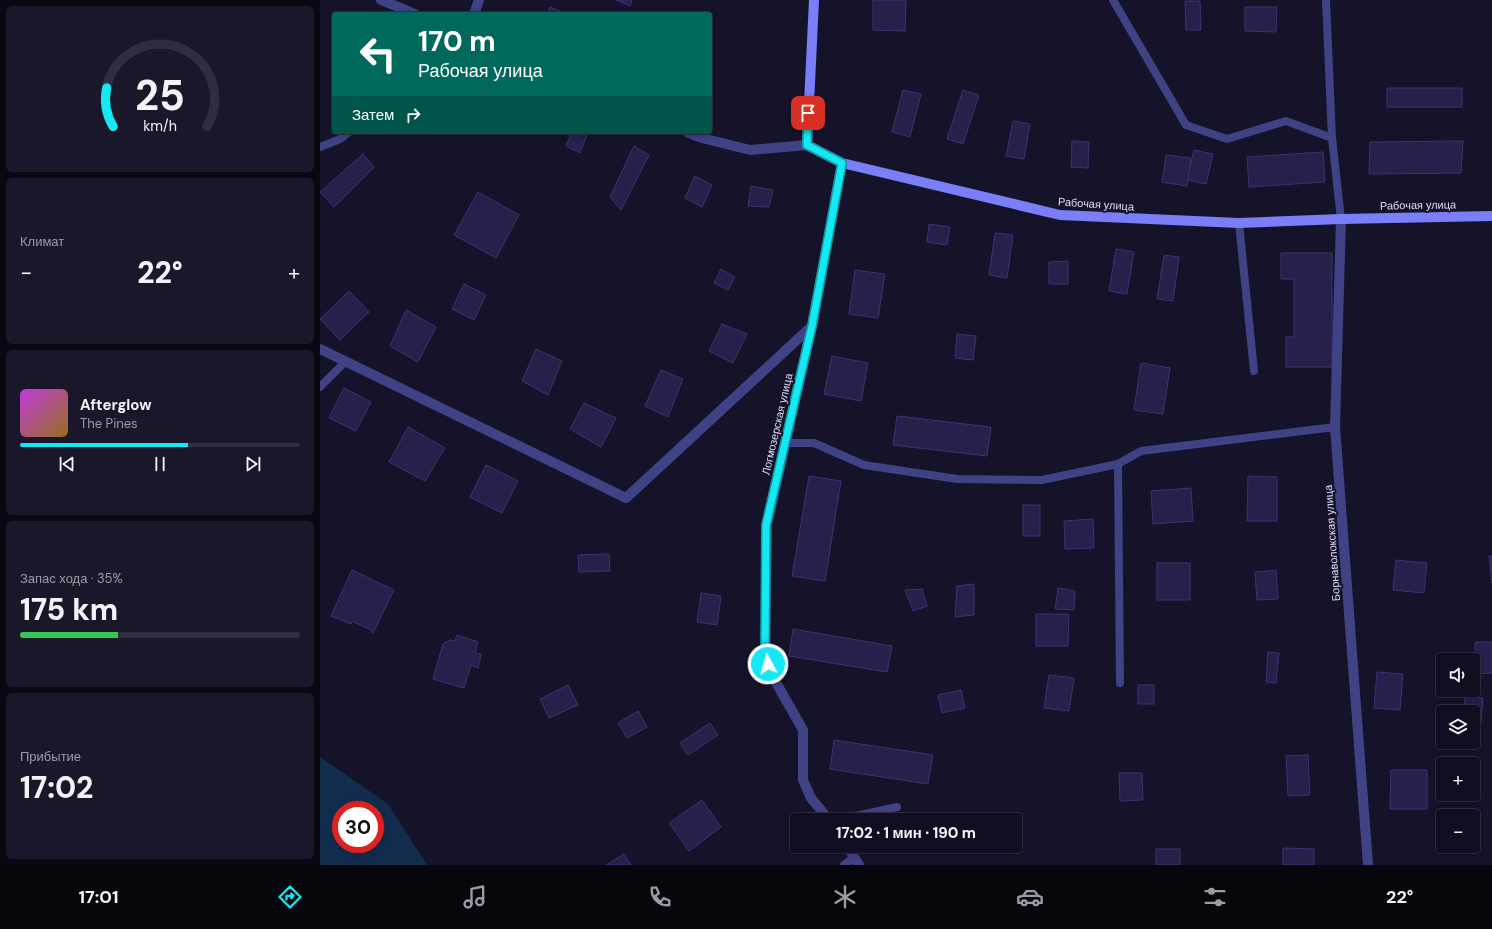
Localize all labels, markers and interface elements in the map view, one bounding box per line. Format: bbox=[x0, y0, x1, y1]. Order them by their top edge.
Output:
text: 170 m bbox=[418, 23, 496, 60]
icon: left bbox=[352, 28, 404, 80]
text: Рабочая улица bbox=[418, 59, 543, 83]
text: 25 bbox=[135, 69, 185, 123]
pin bbox=[791, 96, 825, 130]
icon: arrive bbox=[797, 102, 819, 124]
icon: right bbox=[402, 104, 424, 126]
text: Затем bbox=[352, 105, 394, 125]
text: km/h bbox=[143, 116, 177, 134]
street label: Рабочая улица bbox=[1057, 194, 1135, 214]
street label: Рабочая улица bbox=[1380, 197, 1457, 213]
text: Климат bbox=[20, 233, 64, 250]
text: 22° bbox=[137, 253, 183, 292]
text: − bbox=[20, 258, 32, 287]
text: + bbox=[288, 258, 300, 287]
street label: Логмозерская улица bbox=[758, 371, 796, 476]
text: Afterglow bbox=[80, 395, 152, 415]
text: The Pines bbox=[80, 415, 138, 432]
icon: previous bbox=[56, 453, 78, 475]
icon: pause bbox=[149, 453, 171, 475]
icon: next bbox=[242, 453, 264, 475]
street label: Борнаволокская улица bbox=[1321, 483, 1343, 602]
text: Запас хода · 35% bbox=[20, 570, 123, 587]
text: 175 km bbox=[20, 590, 118, 629]
position arrow bbox=[747, 643, 789, 685]
map controls bbox=[1436, 653, 1480, 853]
button: sound bbox=[1436, 653, 1480, 697]
button: layers bbox=[1436, 705, 1480, 749]
text: Прибытие bbox=[20, 748, 81, 765]
button: + bbox=[1436, 757, 1480, 801]
text: 17:02 bbox=[20, 768, 93, 807]
speed limit sign: 30 bbox=[332, 801, 384, 853]
button: − bbox=[1436, 809, 1480, 853]
text: 17:02 · 1 мин · 190 m bbox=[836, 823, 976, 843]
icon: directions bbox=[276, 883, 304, 911]
icon: music bbox=[461, 883, 489, 911]
icon: phone bbox=[646, 883, 674, 911]
icon: climate bbox=[831, 883, 859, 911]
icon: car bbox=[1016, 883, 1044, 911]
icon: filters bbox=[1201, 883, 1229, 911]
text: 17:01 bbox=[79, 885, 119, 909]
text: 22° bbox=[1386, 885, 1413, 909]

